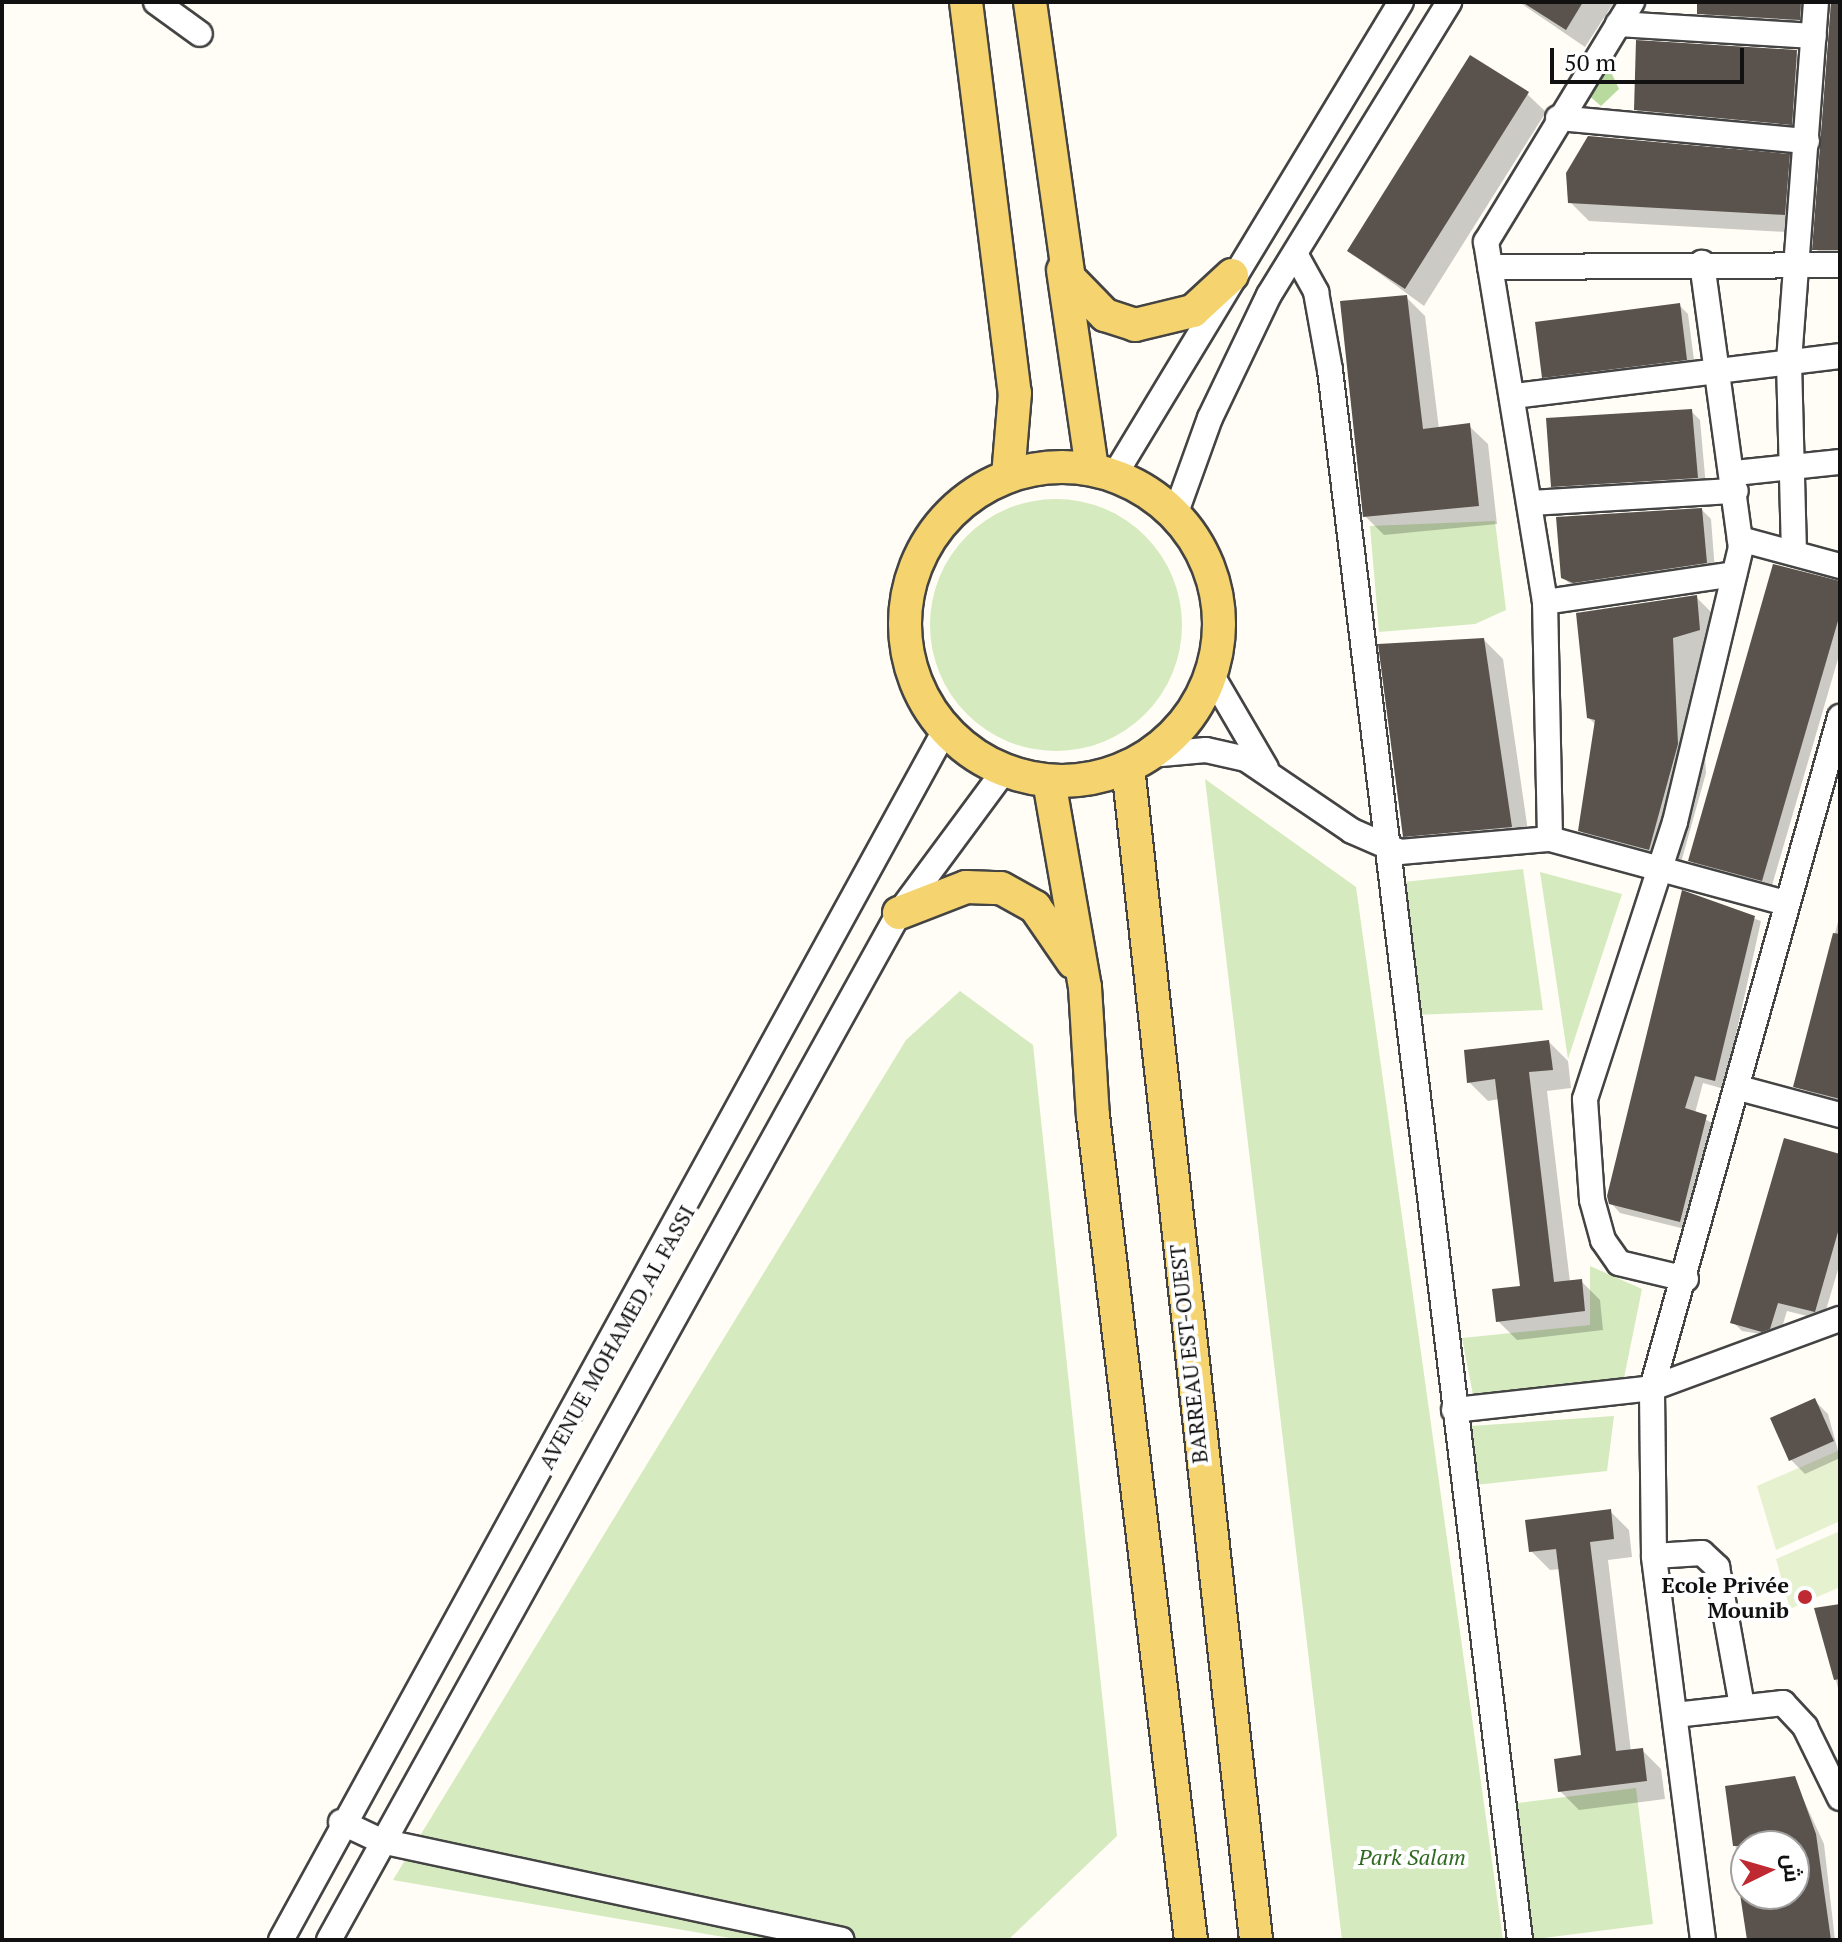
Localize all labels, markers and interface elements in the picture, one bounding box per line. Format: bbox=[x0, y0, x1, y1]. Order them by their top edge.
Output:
scale bar bbox=[1554, 32, 1748, 82]
text: 50 m bbox=[1564, 46, 1616, 78]
street label: AVENUE MOHAMED AL FASSI bbox=[532, 1200, 700, 1474]
street label: BARREAU EST-OUEST bbox=[1163, 1243, 1213, 1465]
place label: Ecole Privée Mounib bbox=[1661, 1571, 1789, 1622]
marker: Ecole Privée Mounib bbox=[1796, 1588, 1814, 1606]
north arrow bbox=[1730, 1830, 1810, 1910]
park label: Park Salam bbox=[1358, 1844, 1466, 1870]
text: ش bbox=[1777, 1853, 1808, 1883]

